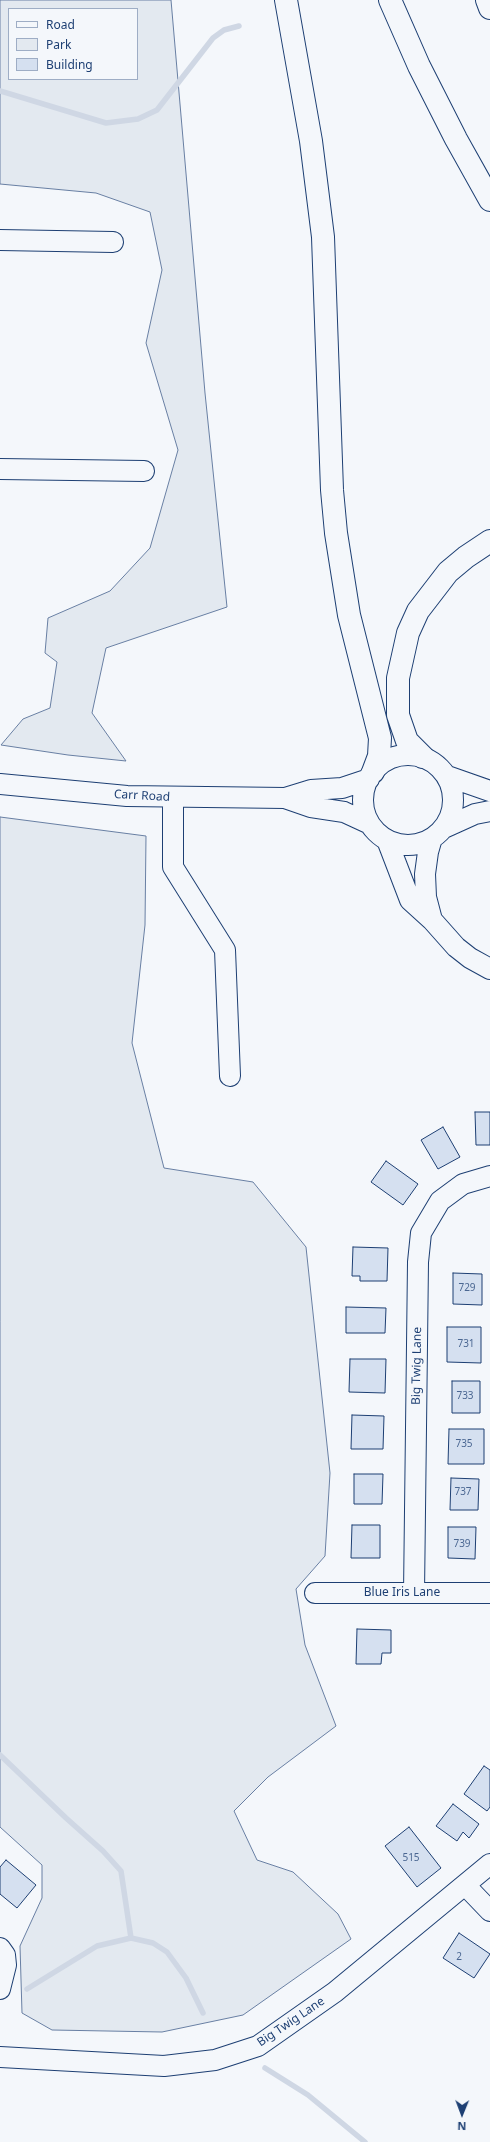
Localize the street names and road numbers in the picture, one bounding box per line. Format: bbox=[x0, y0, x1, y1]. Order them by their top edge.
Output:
street label: Carr Road bbox=[114, 787, 170, 805]
street label: Big Twig Lane bbox=[409, 1327, 425, 1405]
street label: Blue Iris Lane bbox=[364, 1586, 440, 1600]
street label: Big Twig Lane bbox=[255, 1994, 327, 2050]

